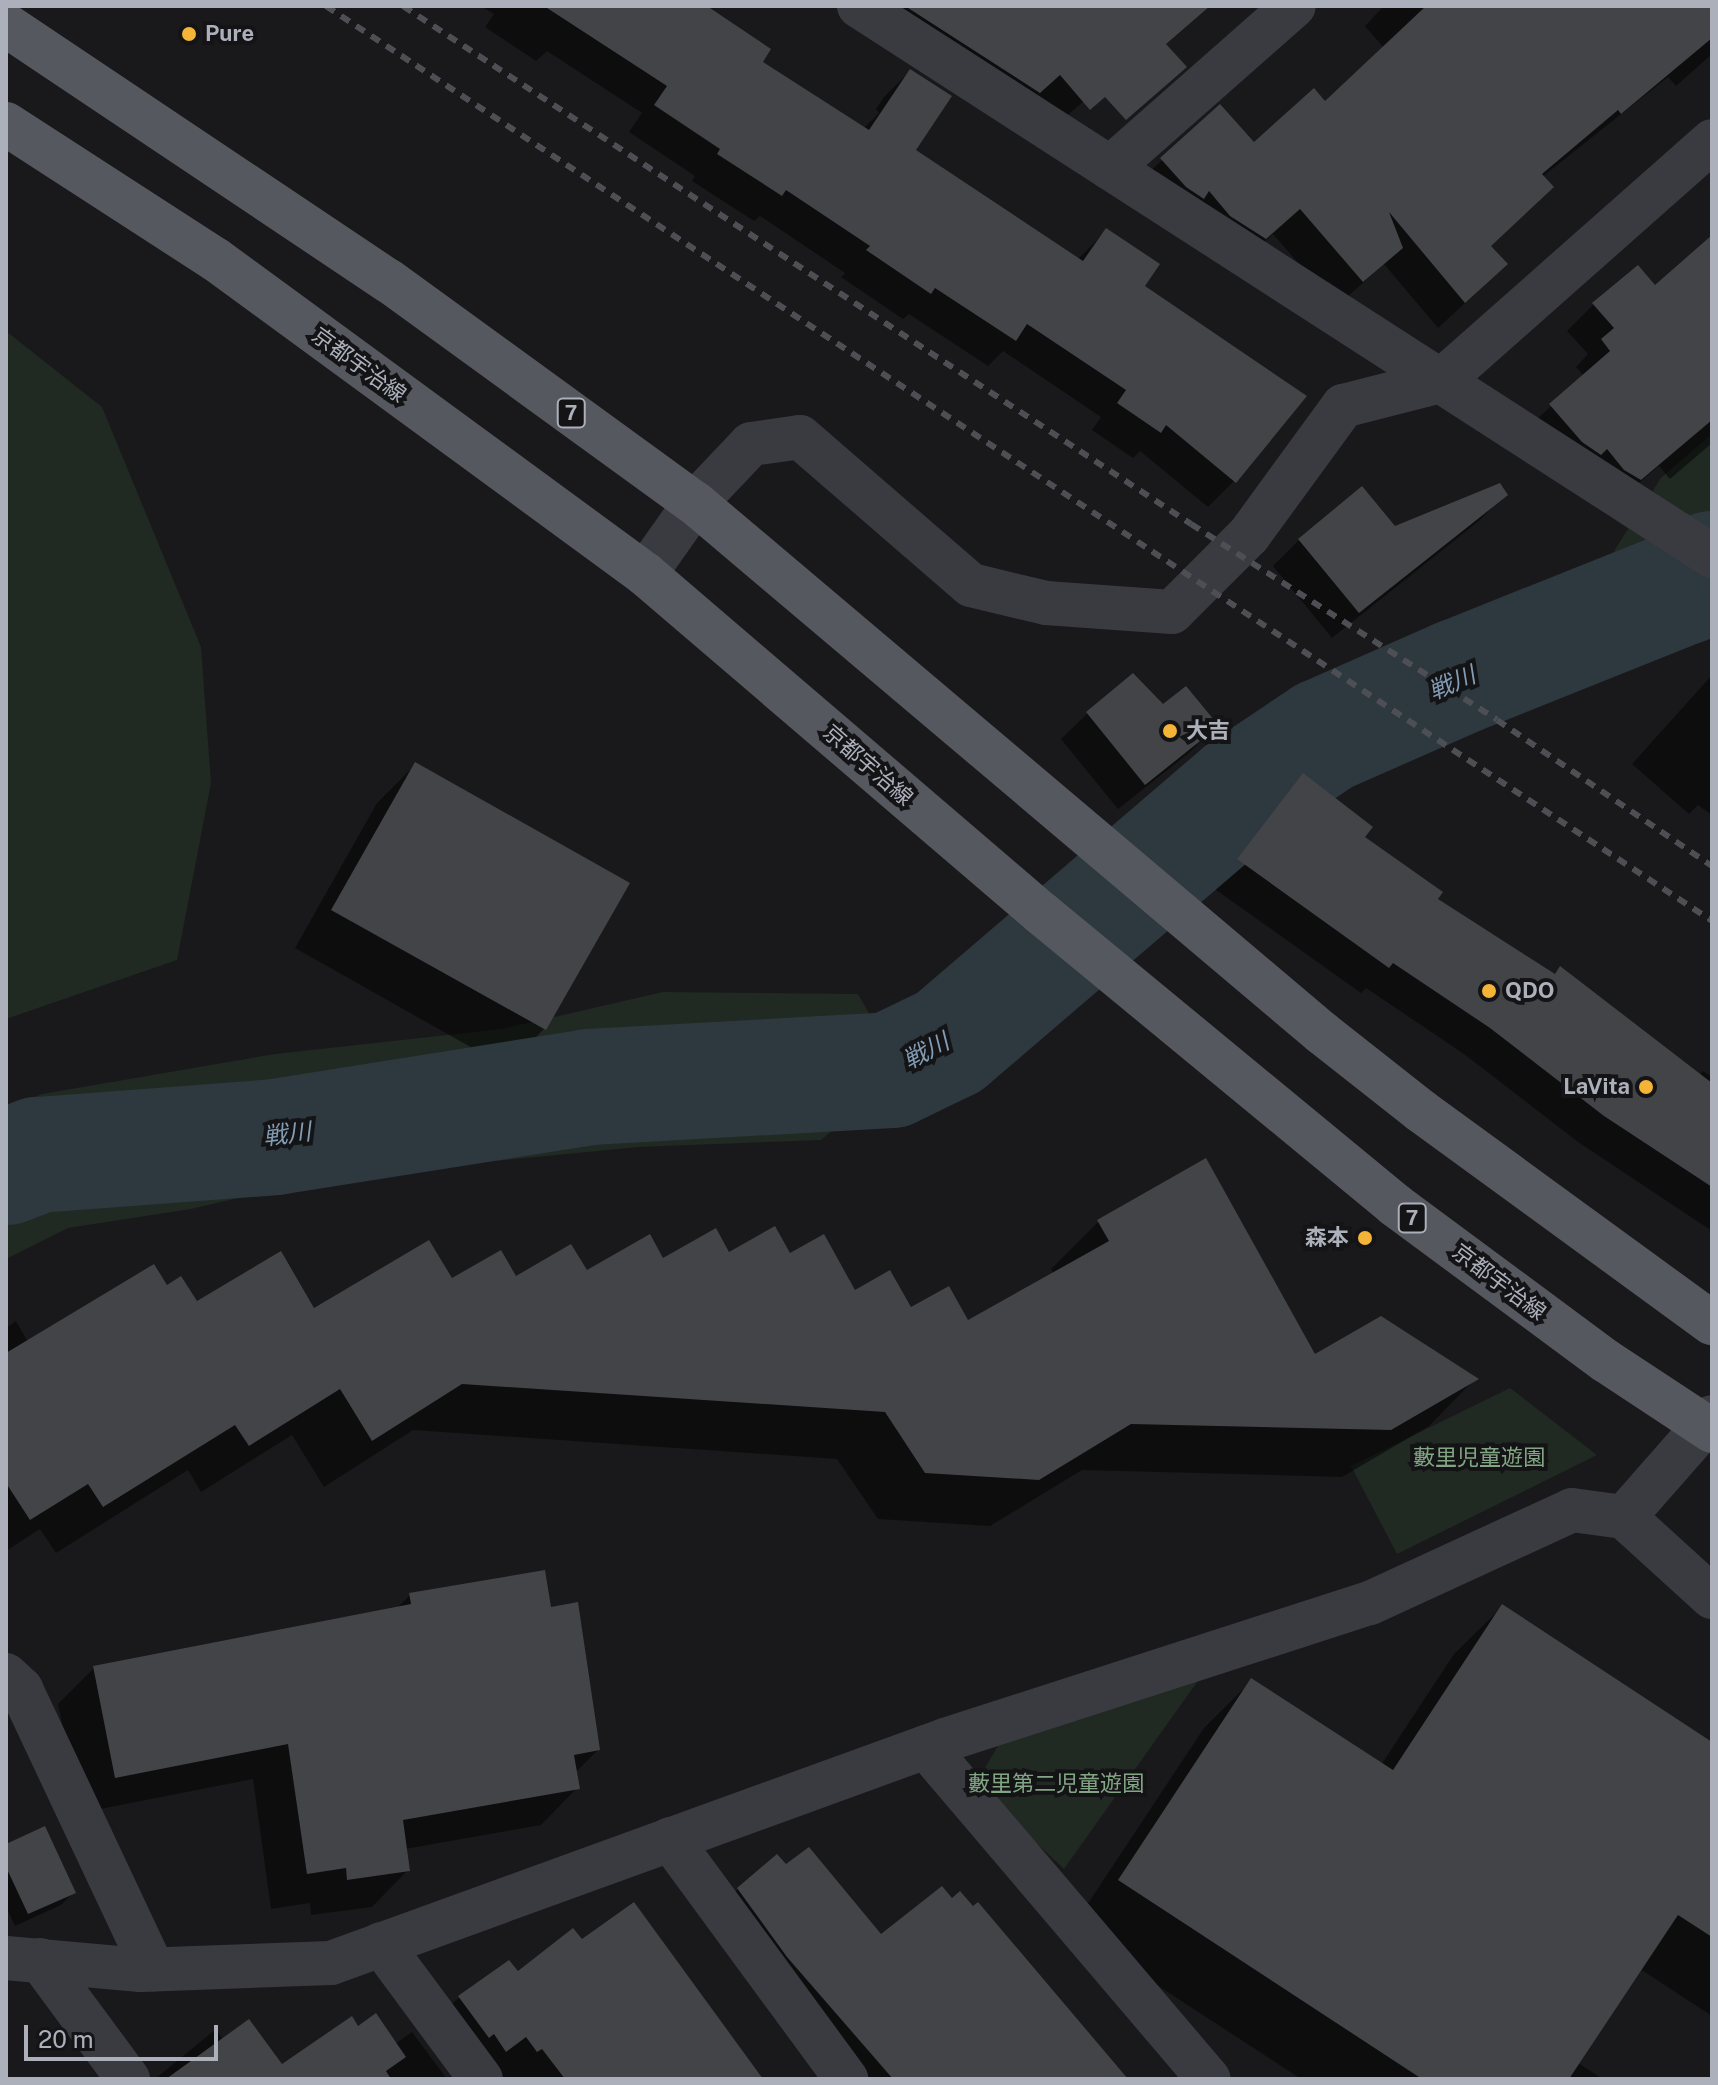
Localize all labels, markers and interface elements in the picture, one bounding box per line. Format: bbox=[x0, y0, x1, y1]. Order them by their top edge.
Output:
place label: Pure bbox=[205, 21, 254, 47]
marker: Pure bbox=[180, 25, 198, 43]
street label: 京都宇治線 bbox=[307, 322, 411, 408]
road number: 7 bbox=[555, 397, 587, 429]
water label: 戦川 bbox=[1424, 660, 1480, 706]
place label: 大吉 bbox=[1186, 718, 1230, 744]
street label: 京都宇治線 bbox=[818, 719, 918, 811]
marker: 大吉 bbox=[1161, 722, 1179, 740]
place label: QDO bbox=[1505, 978, 1555, 1004]
marker: QDO bbox=[1480, 982, 1498, 1000]
water label: 戦川 bbox=[898, 1027, 954, 1075]
place label: LaVita bbox=[1563, 1074, 1630, 1100]
marker: LaVita bbox=[1637, 1078, 1655, 1096]
water label: 戦川 bbox=[261, 1117, 313, 1151]
road number: 7 bbox=[1396, 1202, 1428, 1234]
place label: 森本 bbox=[1305, 1225, 1349, 1251]
marker: 森本 bbox=[1356, 1229, 1374, 1247]
street label: 京都宇治線 bbox=[1447, 1238, 1551, 1326]
park label: 藪里児童遊園 bbox=[1413, 1445, 1545, 1471]
park label: 藪里第二児童遊園 bbox=[968, 1771, 1144, 1797]
scale bar bbox=[28, 2009, 222, 2059]
text: 20 m bbox=[38, 2025, 94, 2053]

